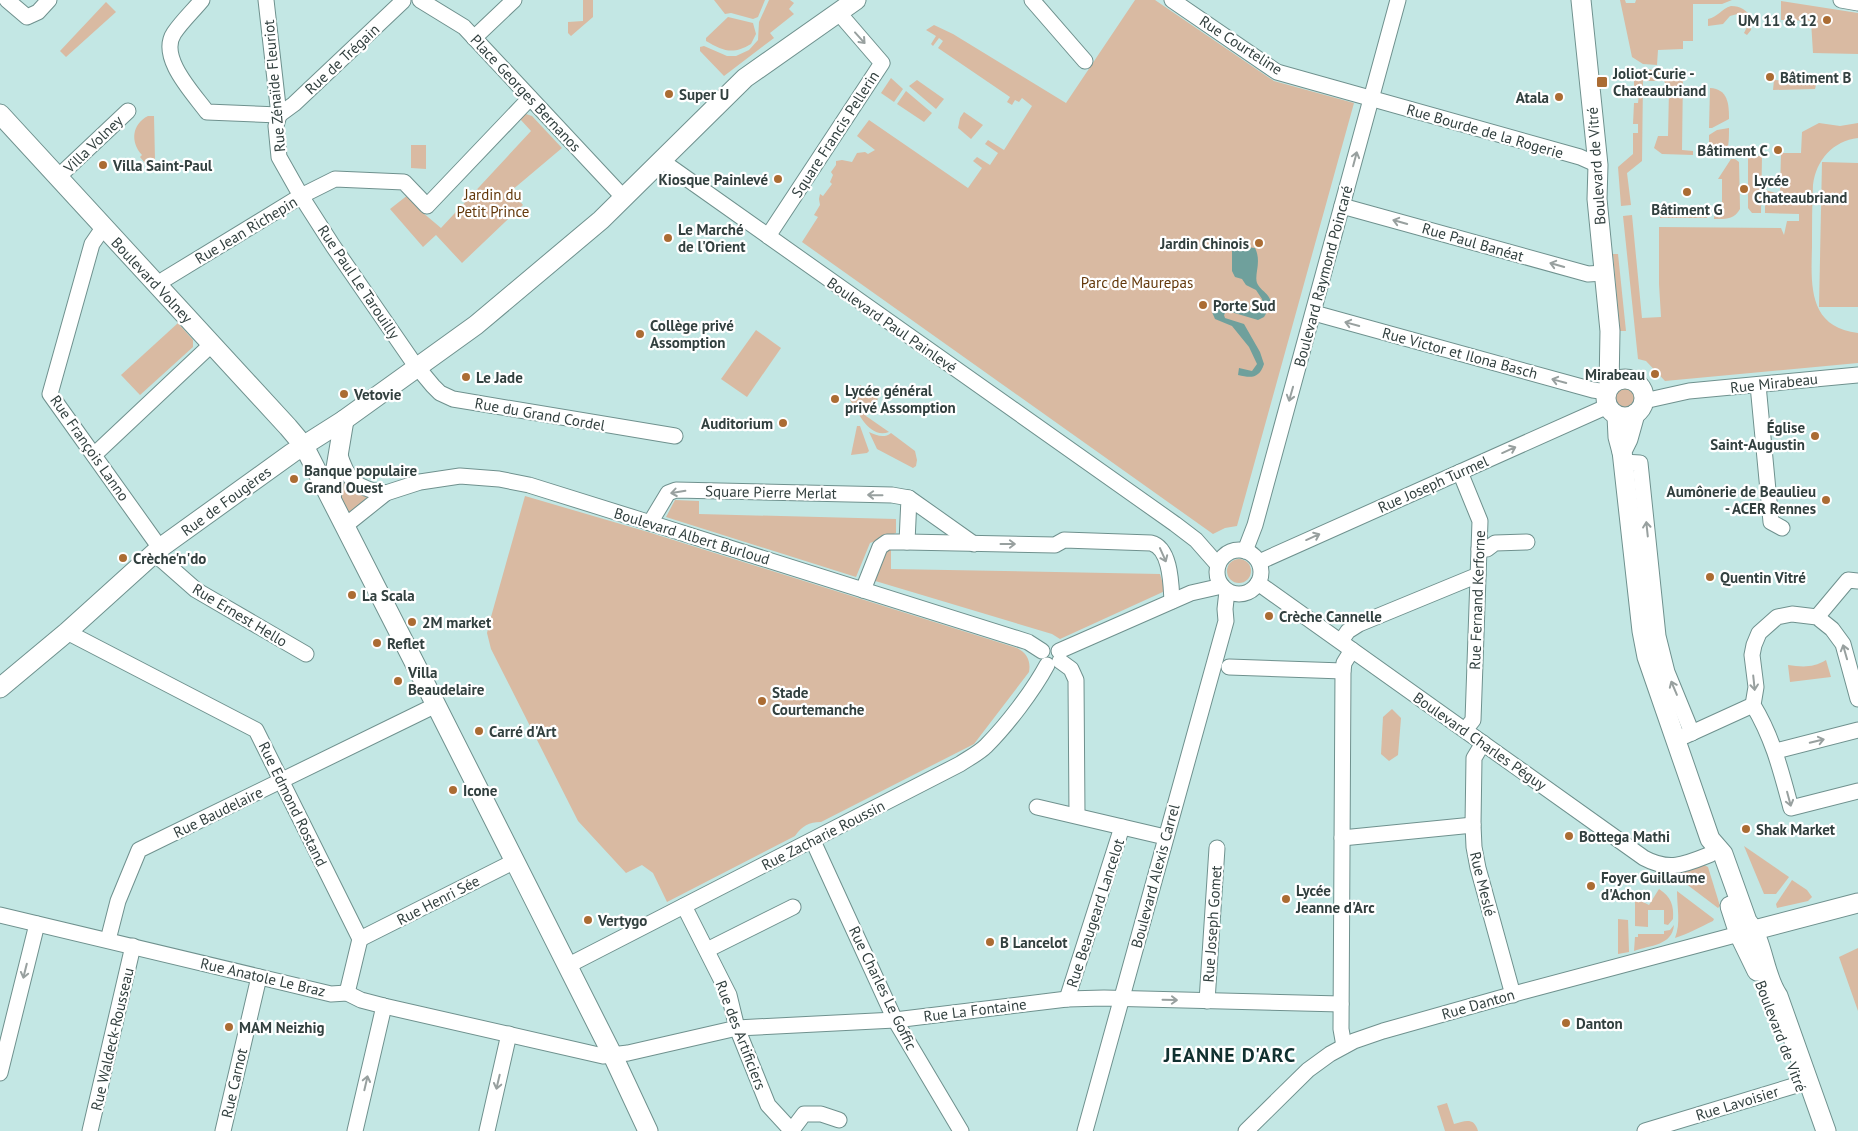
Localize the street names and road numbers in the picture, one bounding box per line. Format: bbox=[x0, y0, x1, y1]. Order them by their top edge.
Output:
street label: Rue Courteline bbox=[1196, 11, 1286, 79]
street label: Rue Zénaïde Fleuriot bbox=[259, 19, 289, 153]
street label: Rue de Trégain bbox=[301, 20, 383, 98]
street label: Place Georges Bernanos bbox=[467, 30, 585, 156]
street label: Square Francis Pellerin bbox=[787, 67, 883, 201]
street label: Rue Bourde de la Rogerie bbox=[1404, 99, 1566, 163]
street label: Boulevard de Vitré bbox=[1582, 106, 1610, 226]
street label: Villa Volney bbox=[59, 111, 127, 178]
street label: Boulevard Raymond Poincaré bbox=[1290, 183, 1356, 369]
street label: Rue Jean Richepin bbox=[191, 192, 301, 268]
street label: Rue Paul Banéat bbox=[1420, 218, 1526, 266]
street label: Rue Paul Le Tarouilly bbox=[314, 221, 404, 343]
street label: Boulevard Volney bbox=[107, 233, 197, 327]
street label: Boulevard Paul Painlevé bbox=[823, 273, 961, 377]
street label: Rue Victor et Ilona Basch bbox=[1380, 323, 1540, 383]
street label: Rue Mirabeau bbox=[1729, 369, 1819, 397]
street label: Rue François Lanno bbox=[46, 391, 134, 505]
street label: Rue du Grand Cordel bbox=[473, 393, 607, 435]
street label: Rue Joseph Turmel bbox=[1375, 451, 1492, 517]
street label: Rue de Fougères bbox=[177, 462, 275, 540]
street label: Square Pierre Merlat bbox=[705, 481, 837, 503]
street label: Boulevard Albert Burloud bbox=[612, 503, 772, 569]
street label: Rue Fernand Kerforne bbox=[1465, 530, 1489, 670]
street label: Rue Ernest Hello bbox=[189, 579, 291, 651]
street label: Boulevard Charles Péguy bbox=[1410, 688, 1550, 794]
street label: Rue Edmond Rostand bbox=[255, 739, 331, 869]
street label: Rue Baudelaire bbox=[170, 782, 266, 842]
street label: Rue Zacharie Roussin bbox=[758, 796, 888, 874]
street label: Boulevard Alexis Carrel bbox=[1127, 801, 1184, 950]
street label: Rue Beaugeard Lancelot bbox=[1062, 836, 1128, 990]
street label: Rue Meslé bbox=[1466, 850, 1500, 918]
street label: Rue Joseph Gomet bbox=[1198, 865, 1226, 983]
street label: Rue Henri Sée bbox=[393, 871, 483, 929]
street label: Rue Charles Le Goffic bbox=[845, 923, 921, 1053]
street label: Rue Anatole Le Braz bbox=[199, 953, 327, 1001]
street label: Rue Waldeck-Rousseau bbox=[86, 966, 138, 1112]
street label: Rue des Artificiers bbox=[711, 978, 771, 1092]
street label: Boulevard de Vitré bbox=[1751, 978, 1811, 1094]
street label: Rue Danton bbox=[1439, 985, 1517, 1023]
street label: Rue La Fontaine bbox=[922, 994, 1028, 1026]
street label: Rue Carnot bbox=[217, 1046, 251, 1120]
street label: Rue Lavoisier bbox=[1693, 1081, 1781, 1125]

